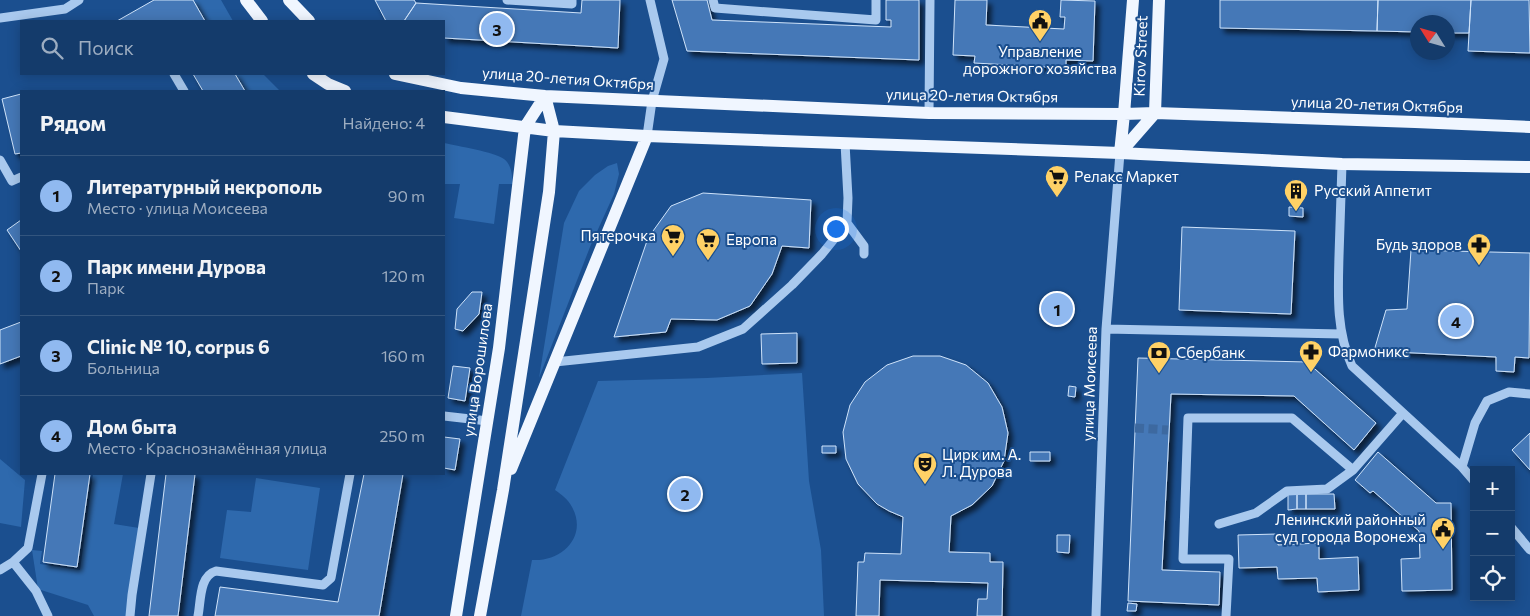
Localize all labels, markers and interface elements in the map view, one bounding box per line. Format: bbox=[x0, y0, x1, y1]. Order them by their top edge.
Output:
public building icon: Управление дорожного хозяйства bbox=[1027, 8, 1053, 42]
pin: 3 bbox=[481, 10, 513, 48]
street label: Kirov Street bbox=[1130, 15, 1150, 97]
north arrow bbox=[1410, 15, 1455, 60]
search box bbox=[20, 20, 445, 75]
icon: search bbox=[38, 34, 66, 62]
text: Поиск bbox=[78, 36, 134, 59]
place label: Управление дорожного хозяйства bbox=[963, 42, 1117, 77]
street label: улица 20-летия Октября bbox=[482, 63, 655, 93]
street label: улица 20-летия Октября bbox=[886, 84, 1058, 106]
street label: улица 20-летия Октября bbox=[1291, 92, 1463, 116]
text: Рядом bbox=[40, 110, 106, 135]
text: Найдено: 4 bbox=[343, 113, 425, 132]
supermarket icon: Релакс Маркет bbox=[1044, 164, 1070, 198]
place label: Релакс Маркет bbox=[1074, 167, 1179, 185]
text: Литературный некрополь bbox=[87, 175, 322, 198]
building icon: Русский Аппетит bbox=[1283, 178, 1309, 212]
place label: Русский Аппетит bbox=[1314, 181, 1432, 199]
text: 1 bbox=[52, 186, 60, 205]
text: 90 m bbox=[388, 186, 425, 205]
text: Место · улица Моисеева bbox=[87, 198, 268, 217]
your location bbox=[823, 216, 849, 242]
supermarket icon: Пятерочка bbox=[660, 223, 686, 257]
place label: Пятерочка bbox=[581, 226, 656, 244]
supermarket icon: Европа bbox=[695, 227, 721, 261]
place label: Европа bbox=[726, 230, 777, 248]
pharmacy icon: Будь здоров bbox=[1466, 232, 1492, 266]
place label: Будь здоров bbox=[1376, 235, 1462, 253]
text: Парк имени Дурова bbox=[87, 255, 266, 278]
text: 2 bbox=[51, 266, 61, 285]
text: 120 m bbox=[382, 266, 425, 285]
text: Парк bbox=[87, 278, 125, 297]
pin: 1 bbox=[1041, 290, 1073, 328]
street label: улица Ворошилова bbox=[459, 302, 495, 438]
pin: 4 bbox=[1440, 302, 1472, 340]
street label: улица Моисеева bbox=[1078, 326, 1100, 442]
text: Clinic № 10, corpus 6 bbox=[87, 335, 270, 358]
pharmacy icon: Фармоникс bbox=[1298, 339, 1324, 373]
bank icon: Сбербанк bbox=[1146, 340, 1172, 374]
place label: Фармоникс bbox=[1328, 342, 1409, 360]
place label: Сбербанк bbox=[1176, 343, 1246, 361]
text: 3 bbox=[51, 346, 61, 365]
text: 160 m bbox=[381, 346, 425, 365]
text: Больница bbox=[87, 358, 160, 377]
text: Дом быта bbox=[87, 415, 177, 438]
text: 4 bbox=[51, 426, 61, 445]
text: 250 m bbox=[379, 426, 425, 445]
text: Место · Краснознамённая улица bbox=[87, 438, 327, 457]
place label: Цирк им. А. Л. Дурова bbox=[942, 445, 1021, 480]
theatre icon: Цирк им. А. Л. Дурова bbox=[912, 451, 938, 485]
map controls bbox=[1470, 466, 1515, 601]
button: + bbox=[1470, 466, 1515, 511]
pin: 2 bbox=[669, 475, 701, 513]
place label: Ленинский районный суд города Воронежа bbox=[1275, 510, 1426, 545]
button: − bbox=[1470, 511, 1515, 556]
public building icon: Ленинский районный суд города Воронежа bbox=[1430, 516, 1456, 550]
button: locate bbox=[1470, 556, 1515, 601]

